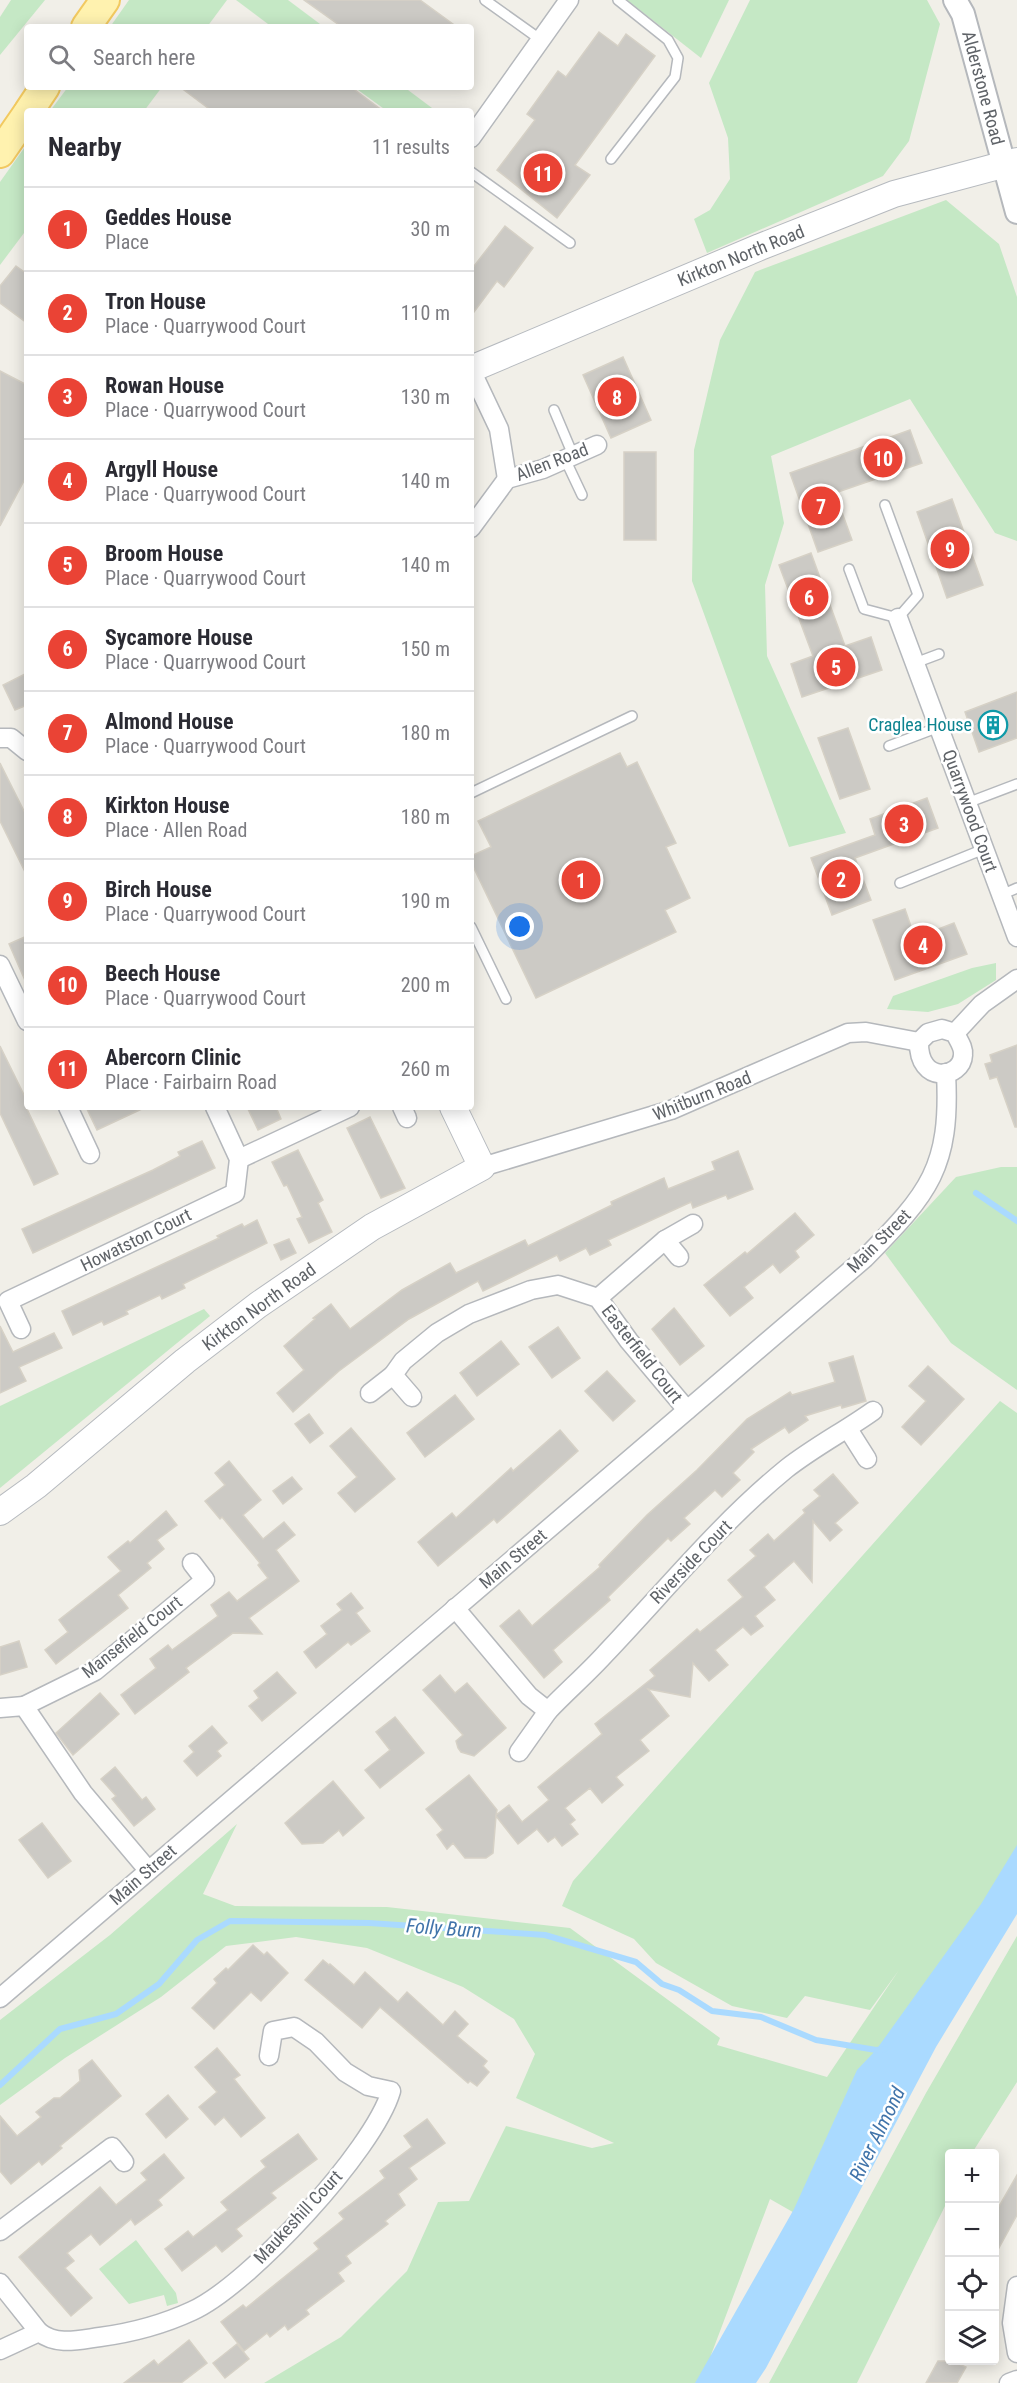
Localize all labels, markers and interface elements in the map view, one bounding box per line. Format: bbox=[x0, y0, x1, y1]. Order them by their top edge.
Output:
search box bbox=[24, 24, 474, 90]
street label: Alderstone Road bbox=[958, 29, 1009, 147]
icon: search bbox=[45, 41, 78, 74]
text: Search here bbox=[93, 45, 195, 70]
text: Nearby bbox=[48, 132, 122, 162]
text: 11 results bbox=[372, 135, 450, 159]
pin: 11 bbox=[524, 150, 562, 195]
text: Geddes House bbox=[105, 205, 232, 230]
text: 1 bbox=[62, 217, 73, 241]
text: 30 m bbox=[411, 217, 450, 241]
street label: Kirkton North Road bbox=[674, 221, 807, 291]
text: Place bbox=[105, 230, 149, 254]
text: Tron House bbox=[105, 289, 206, 314]
text: 2 bbox=[62, 301, 73, 325]
text: 110 m bbox=[401, 301, 450, 325]
text: Place · Quarrywood Court bbox=[105, 314, 306, 338]
text: Rowan House bbox=[105, 373, 224, 398]
pin: 8 bbox=[598, 374, 636, 420]
text: 3 bbox=[62, 385, 73, 409]
text: 130 m bbox=[401, 385, 450, 409]
text: Place · Quarrywood Court bbox=[105, 398, 306, 422]
pin: 10 bbox=[864, 436, 902, 480]
street label: Allen Road bbox=[513, 438, 591, 485]
text: Argyll House bbox=[105, 457, 218, 482]
text: 4 bbox=[62, 469, 73, 493]
text: 140 m bbox=[401, 469, 450, 493]
text: Place · Quarrywood Court bbox=[105, 482, 306, 506]
pin: 7 bbox=[802, 484, 840, 528]
pin: 9 bbox=[930, 526, 970, 572]
text: Broom House bbox=[105, 541, 223, 566]
text: 5 bbox=[62, 553, 73, 577]
text: 140 m bbox=[401, 553, 450, 577]
text: Place · Quarrywood Court bbox=[105, 566, 306, 590]
pin: 6 bbox=[790, 574, 828, 620]
text: Sycamore House bbox=[105, 625, 253, 650]
text: 6 bbox=[62, 637, 73, 661]
text: 150 m bbox=[401, 637, 450, 661]
pin: 5 bbox=[816, 644, 856, 690]
text: Place · Quarrywood Court bbox=[105, 650, 306, 674]
text: Almond House bbox=[105, 709, 234, 734]
building icon: Craglea House bbox=[977, 709, 1009, 741]
place label: Craglea House bbox=[868, 714, 972, 735]
text: 7 bbox=[62, 721, 73, 745]
text: 180 m bbox=[401, 721, 450, 745]
text: Place · Quarrywood Court bbox=[105, 734, 306, 758]
street label: Quarrywood Court bbox=[939, 747, 1002, 875]
text: Kirkton House bbox=[105, 793, 230, 818]
pin: 3 bbox=[884, 802, 924, 846]
text: 8 bbox=[62, 805, 73, 829]
text: 180 m bbox=[401, 805, 450, 829]
text: Place · Allen Road bbox=[105, 818, 247, 842]
pin: 2 bbox=[822, 856, 860, 902]
pin: 1 bbox=[562, 858, 600, 902]
text: Birch House bbox=[105, 877, 212, 902]
text: 9 bbox=[62, 889, 73, 913]
text: 190 m bbox=[401, 889, 450, 913]
text: Place · Quarrywood Court bbox=[105, 902, 306, 926]
your location bbox=[505, 912, 534, 941]
pin: 4 bbox=[904, 922, 942, 968]
text: Beech House bbox=[105, 961, 220, 986]
text: 10 bbox=[57, 973, 78, 997]
text: 200 m bbox=[401, 973, 450, 997]
text: Place · Quarrywood Court bbox=[105, 986, 306, 1010]
text: Abercorn Clinic bbox=[105, 1045, 241, 1070]
text: 11 bbox=[57, 1057, 78, 1081]
text: 260 m bbox=[401, 1057, 450, 1081]
street label: Whitburn Road bbox=[650, 1066, 754, 1125]
text: Place · Fairbairn Road bbox=[105, 1070, 277, 1094]
street label: Howatston Court bbox=[77, 1204, 194, 1275]
street label: Main Street bbox=[842, 1204, 915, 1277]
street label: Kirkton North Road bbox=[198, 1258, 319, 1355]
street label: Easterfield Court bbox=[598, 1300, 687, 1407]
street label: Riverside Court bbox=[645, 1515, 736, 1608]
street label: Main Street bbox=[475, 1524, 551, 1593]
street label: Mansefield Court bbox=[77, 1591, 186, 1682]
street label: Main Street bbox=[105, 1840, 180, 1909]
water label: Folly Burn bbox=[405, 1913, 483, 1943]
water label: River Almond bbox=[844, 2083, 910, 2185]
map controls bbox=[945, 2149, 999, 2365]
button: + bbox=[945, 2149, 999, 2203]
street label: Maukeshill Court bbox=[249, 2166, 346, 2268]
button: − bbox=[945, 2203, 999, 2257]
button: locate bbox=[945, 2257, 999, 2311]
button: layers bbox=[945, 2311, 999, 2365]

